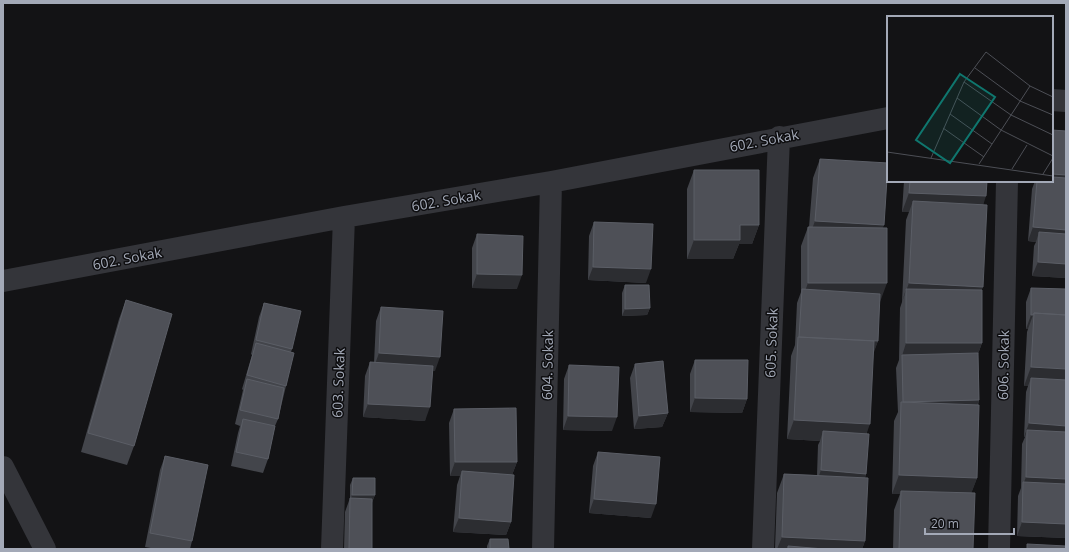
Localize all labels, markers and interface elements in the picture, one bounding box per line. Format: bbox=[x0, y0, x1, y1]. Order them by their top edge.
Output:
inset map bbox=[887, 16, 1053, 182]
street label: 602. Sokak bbox=[728, 124, 801, 156]
street label: 602. Sokak bbox=[410, 184, 483, 215]
street label: 602. Sokak bbox=[91, 242, 164, 274]
street label: 605. Sokak bbox=[760, 307, 782, 378]
street label: 604. Sokak bbox=[537, 329, 557, 400]
street label: 606. Sokak bbox=[993, 329, 1013, 400]
street label: 603. Sokak bbox=[327, 347, 349, 418]
scale bar bbox=[925, 510, 1014, 536]
text: 20 m bbox=[931, 515, 959, 532]

